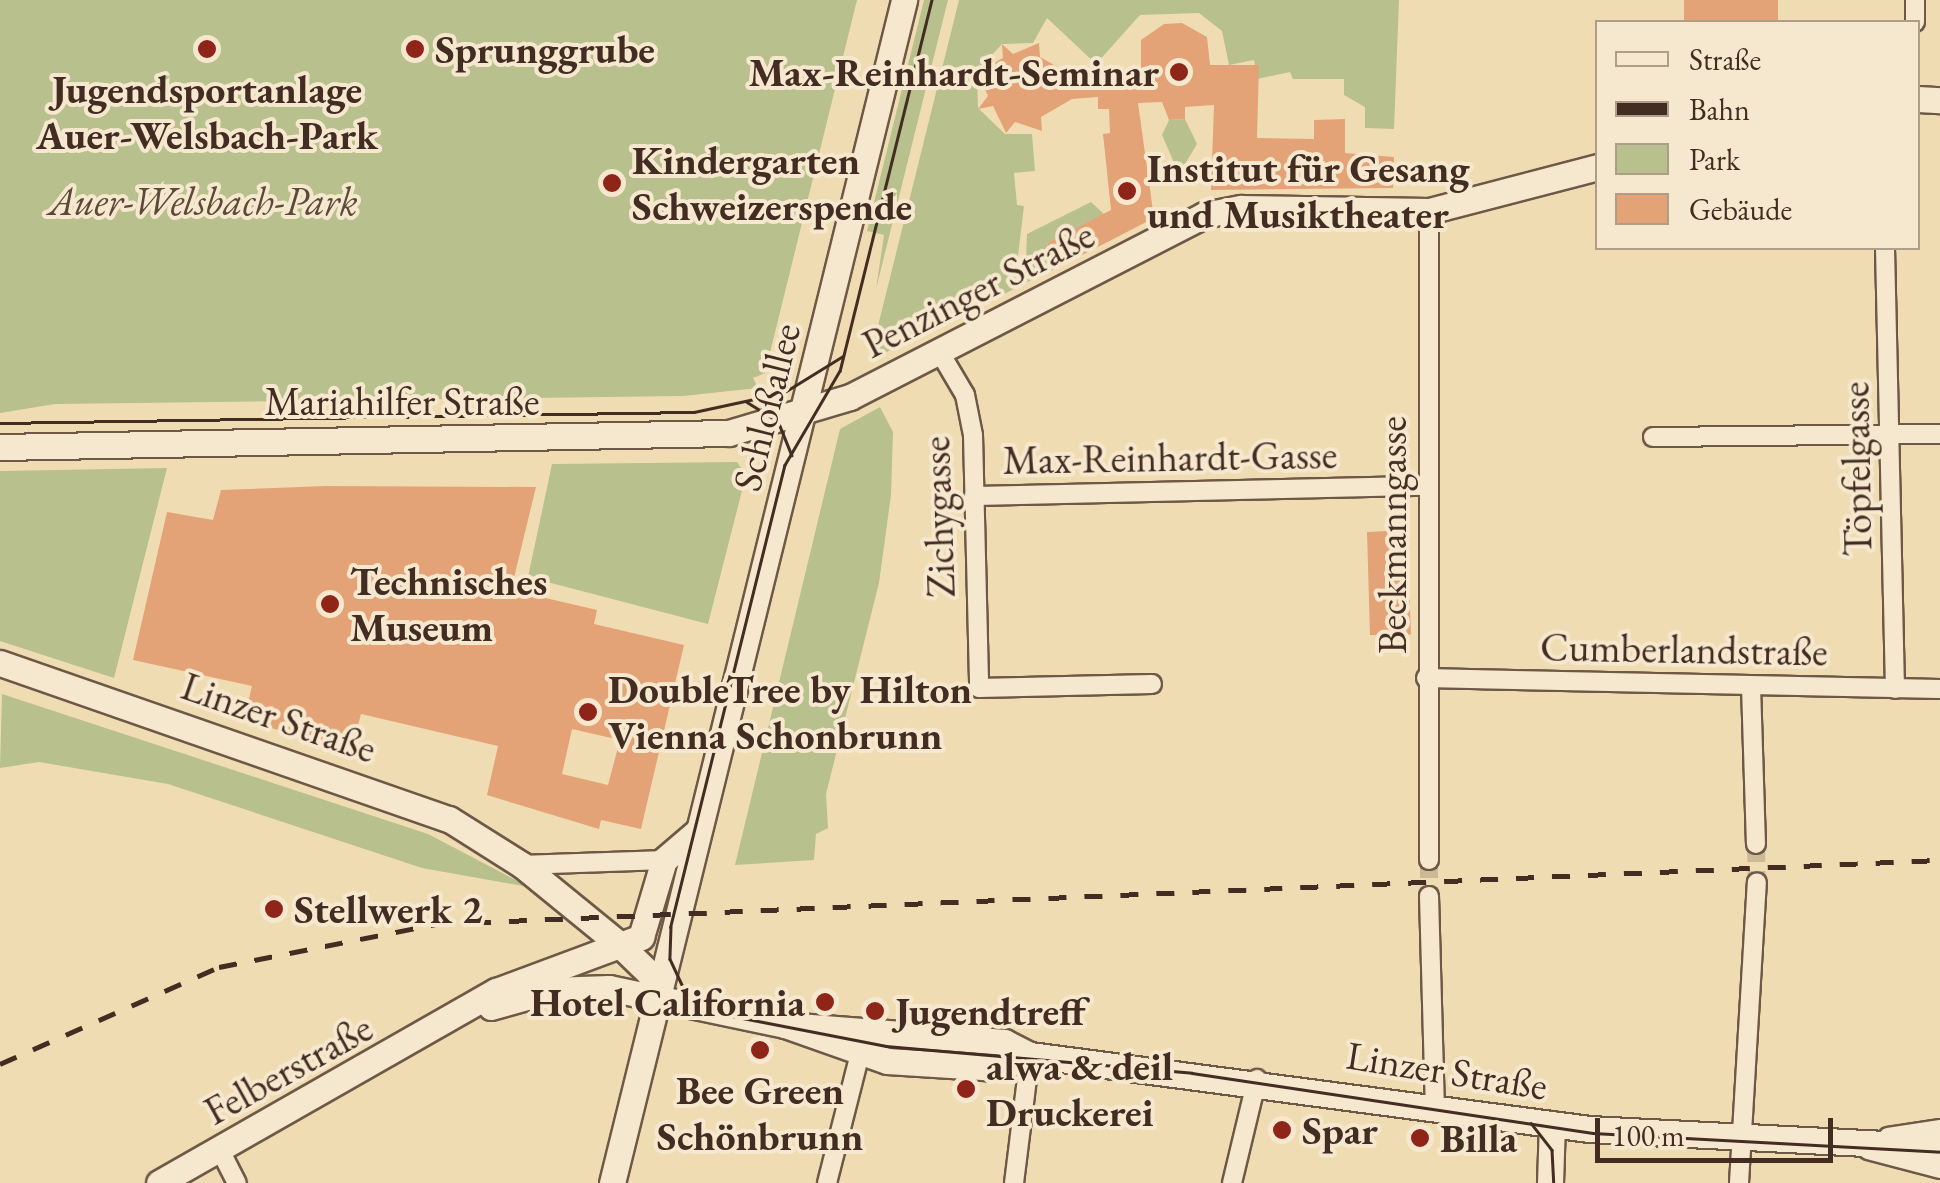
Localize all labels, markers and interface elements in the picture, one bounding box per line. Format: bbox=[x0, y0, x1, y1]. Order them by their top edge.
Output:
legend bbox=[1595, 20, 1920, 250]
place label: Sprunggrube bbox=[435, 25, 655, 73]
marker: Jugendsportanlage Auer-Welsbach-Park bbox=[196, 38, 218, 60]
marker: Sprunggrube bbox=[404, 38, 426, 60]
text: Straße bbox=[1689, 40, 1761, 79]
place label: Max-Reinhardt-Seminar bbox=[748, 48, 1159, 96]
marker: Max-Reinhardt-Seminar bbox=[1168, 61, 1190, 83]
place label: Jugendsportanlage Auer-Welsbach-Park bbox=[36, 65, 378, 159]
text: Bahn bbox=[1689, 90, 1750, 129]
place label: Kindergarten Schweizerspende bbox=[632, 136, 912, 230]
text: Park bbox=[1689, 140, 1740, 179]
place label: Institut für Gesang und Musiktheater bbox=[1147, 144, 1469, 238]
marker: Kindergarten Schweizerspende bbox=[601, 172, 623, 194]
park label: Auer-Welsbach-Park bbox=[48, 177, 358, 225]
marker: Institut für Gesang und Musiktheater bbox=[1116, 180, 1138, 202]
text: Gebäude bbox=[1689, 190, 1792, 229]
street label: Penzinger Straße bbox=[854, 210, 1102, 368]
street label: Schloßallee bbox=[722, 318, 810, 496]
street label: Mariahilfer Straße bbox=[264, 377, 540, 425]
street label: Töpfelgasse bbox=[1830, 381, 1882, 557]
street label: Beckmanngasse bbox=[1368, 416, 1416, 654]
street label: Max-Reinhardt-Gasse bbox=[1002, 430, 1338, 484]
street label: Zichygasse bbox=[911, 435, 965, 599]
place label: Technisches Museum bbox=[350, 557, 547, 651]
marker: Technisches Museum bbox=[319, 593, 341, 615]
street label: Cumberlandstraße bbox=[1540, 622, 1828, 676]
street label: Linzer Straße bbox=[175, 661, 383, 773]
place label: DoubleTree by Hilton Vienna Schonbrunn bbox=[608, 665, 972, 759]
marker: DoubleTree by Hilton Vienna Schonbrunn bbox=[577, 701, 599, 723]
place label: Stellwerk 2 bbox=[294, 885, 483, 933]
marker: Stellwerk 2 bbox=[263, 898, 285, 920]
place label: Hotel California bbox=[530, 978, 805, 1026]
place label: Jugendtreff bbox=[895, 987, 1086, 1035]
marker: Hotel California bbox=[814, 991, 836, 1013]
marker: Jugendtreff bbox=[864, 1000, 886, 1022]
street label: Felberstraße bbox=[196, 1003, 380, 1135]
street label: Linzer Straße bbox=[1343, 1030, 1551, 1110]
marker: Bee Green Schönbrunn bbox=[749, 1039, 771, 1061]
place label: alwa & deil Druckerei bbox=[986, 1042, 1173, 1136]
place label: Bee Green Schönbrunn bbox=[657, 1066, 863, 1160]
marker: alwa & deil Druckerei bbox=[955, 1078, 977, 1100]
scale bar bbox=[1600, 1098, 1838, 1160]
place label: Spar bbox=[1302, 1106, 1378, 1154]
place label: Billa bbox=[1440, 1114, 1517, 1162]
text: 100 m bbox=[1612, 1116, 1685, 1155]
marker: Spar bbox=[1271, 1119, 1293, 1141]
marker: Billa bbox=[1409, 1127, 1431, 1149]

